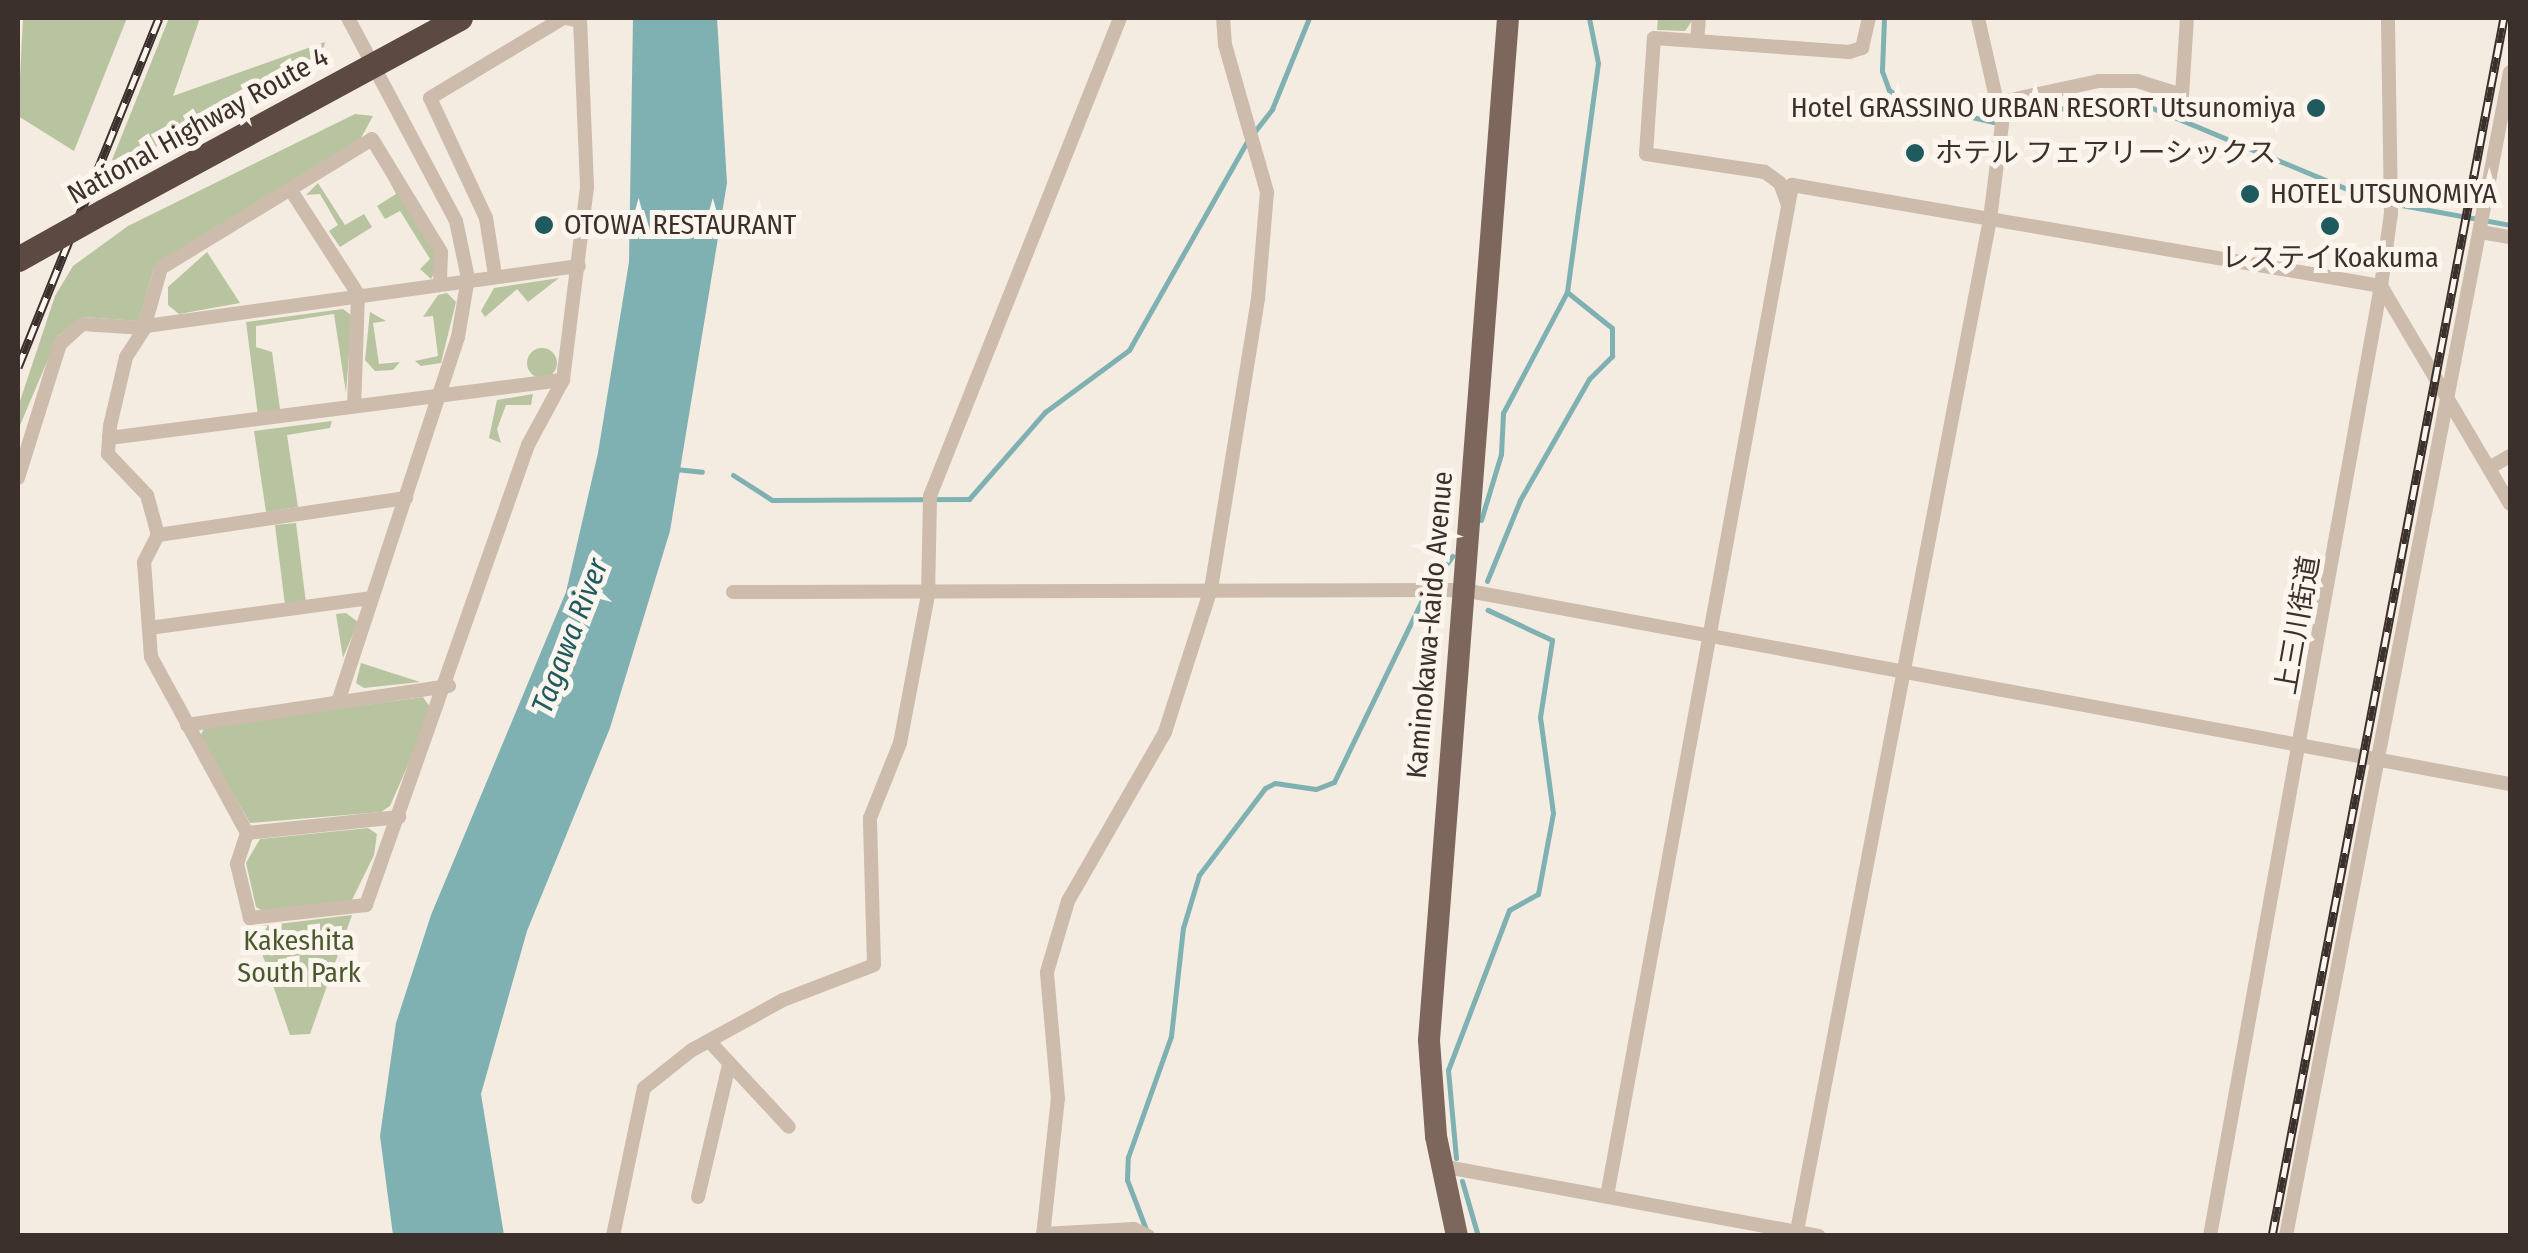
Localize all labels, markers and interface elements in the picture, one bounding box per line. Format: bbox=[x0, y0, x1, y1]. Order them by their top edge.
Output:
street label: National Highway Route 4 bbox=[62, 40, 334, 212]
place label: Hotel GRASSINO URBAN RESORT Utsunomiya bbox=[1791, 91, 2296, 125]
marker: Hotel GRASSINO URBAN RESORT Utsunomiya bbox=[2305, 97, 2327, 119]
place label: ホテル フェアリーシックス bbox=[1935, 136, 2278, 170]
marker: ホテル フェアリーシックス bbox=[1904, 142, 1926, 164]
place label: HOTEL UTSUNOMIYA bbox=[2270, 177, 2497, 211]
marker: HOTEL UTSUNOMIYA bbox=[2239, 183, 2261, 205]
place label: OTOWA RESTAURANT bbox=[564, 208, 796, 242]
marker: OTOWA RESTAURANT bbox=[533, 214, 555, 236]
marker: レステイKoakuma bbox=[2319, 215, 2341, 237]
place label: レステイKoakuma bbox=[2221, 241, 2439, 275]
street label: Kaminokawa-kaido Avenue bbox=[1400, 470, 1460, 780]
street label: 上三川街道 bbox=[2269, 553, 2327, 697]
water label: Tagawa River bbox=[524, 554, 616, 718]
park label: Kakeshita South Park bbox=[237, 924, 361, 990]

